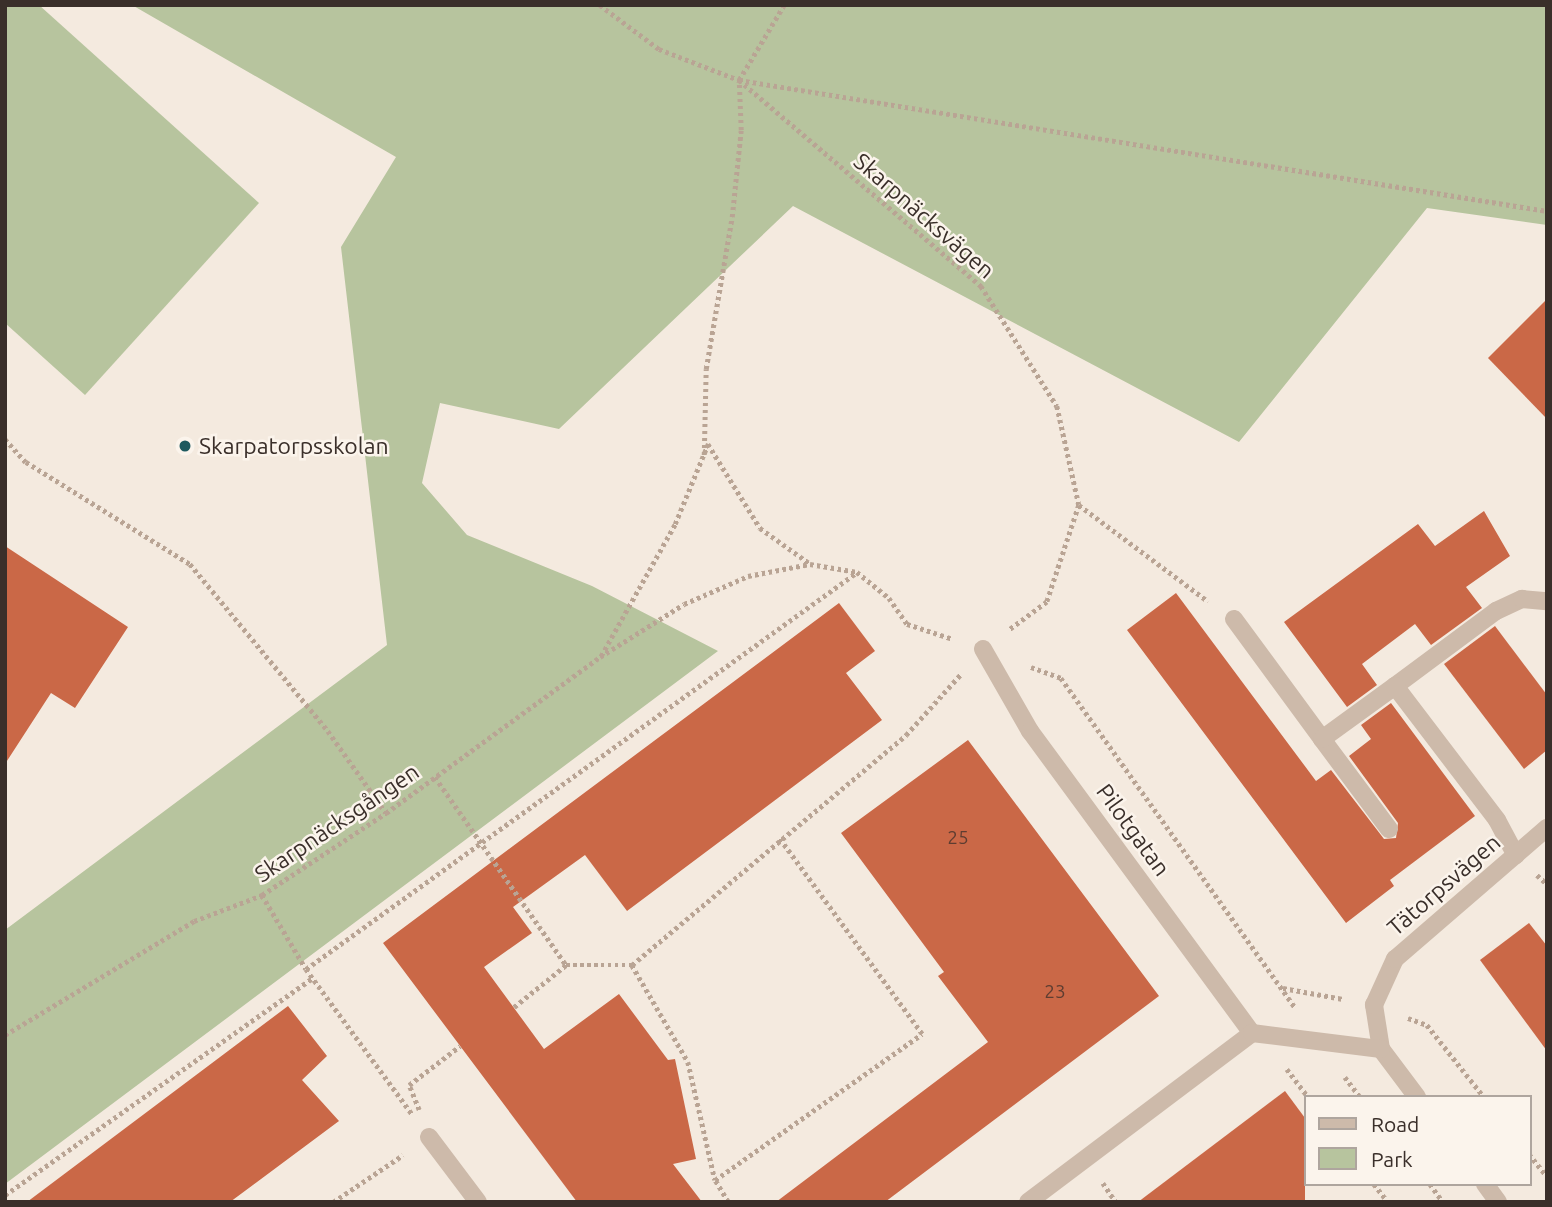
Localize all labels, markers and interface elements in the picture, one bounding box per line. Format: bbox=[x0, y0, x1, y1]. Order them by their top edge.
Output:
street label: Skarpnäcksvägen bbox=[848, 148, 1000, 284]
place label: Skarpatorpsskolan bbox=[199, 432, 389, 460]
marker: Skarpatorpsskolan bbox=[177, 438, 193, 454]
street label: Skarpnäcksgången bbox=[250, 758, 424, 888]
street label: Pilotgatan bbox=[1090, 779, 1176, 881]
house number: 25 bbox=[947, 827, 969, 849]
street label: Tätorpsvägen bbox=[1382, 829, 1506, 941]
house number: 23 bbox=[1044, 981, 1066, 1003]
legend bbox=[1304, 1095, 1531, 1186]
text: Road bbox=[1371, 1112, 1419, 1136]
text: Park bbox=[1371, 1147, 1413, 1171]

